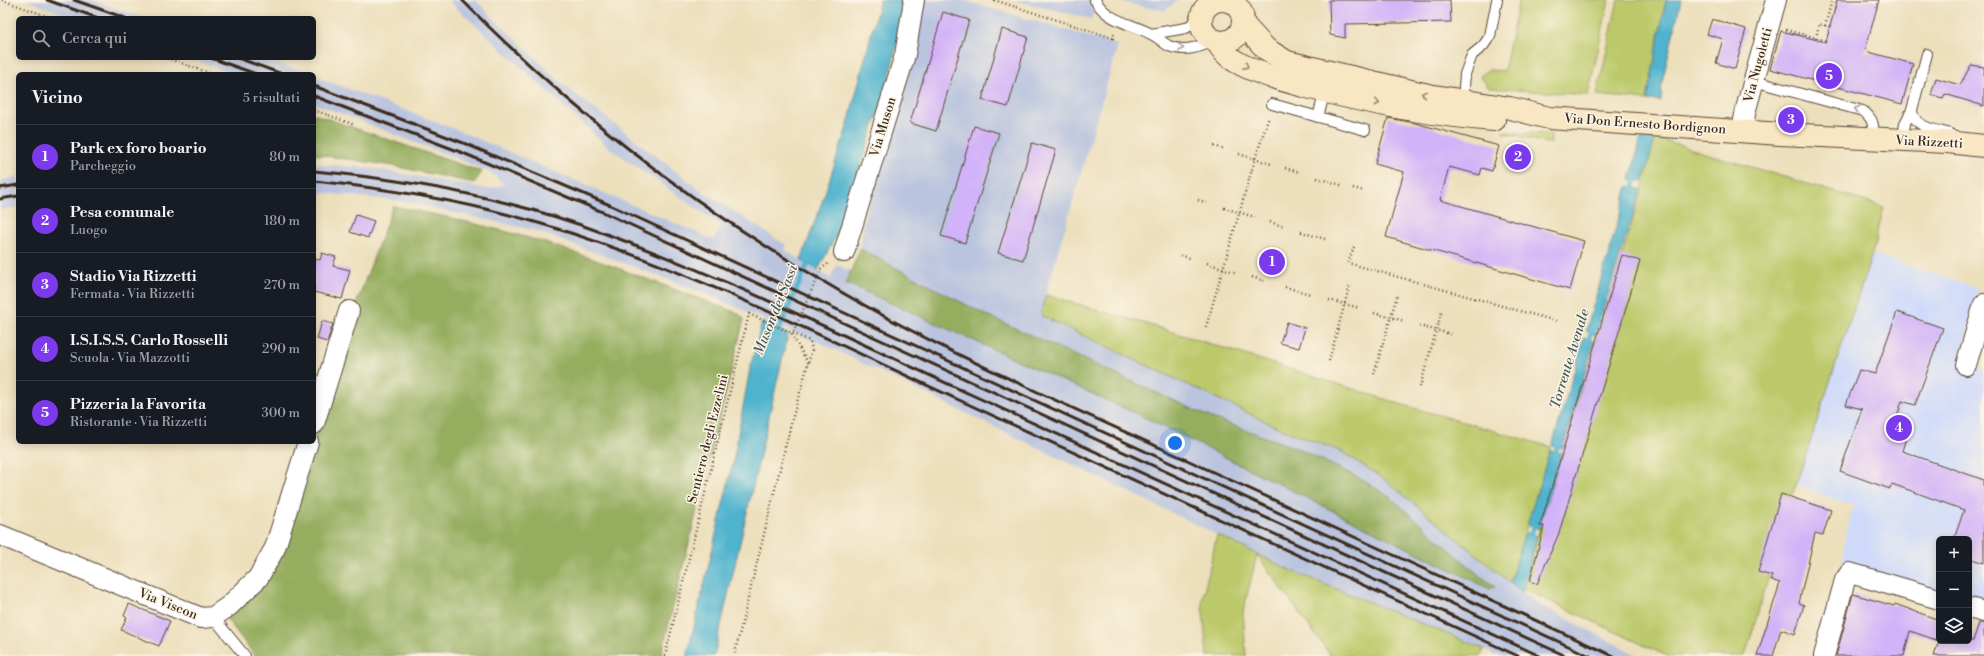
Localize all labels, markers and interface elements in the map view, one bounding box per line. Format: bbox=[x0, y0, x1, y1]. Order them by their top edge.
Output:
search box bbox=[16, 16, 316, 60]
street label: Via Nugoletti bbox=[1740, 26, 1776, 105]
icon: search bbox=[30, 27, 52, 49]
text: Cerca qui bbox=[62, 29, 127, 48]
one-way arrow bbox=[1178, 43, 1184, 52]
pin: 5 bbox=[1816, 61, 1842, 91]
one-way arrow bbox=[1241, 62, 1249, 69]
text: Vicino bbox=[32, 87, 83, 109]
text: 5 risultati bbox=[243, 90, 300, 106]
one-way arrow bbox=[1421, 90, 1428, 98]
street label: Via Muson bbox=[866, 95, 900, 160]
one-way arrow bbox=[1374, 99, 1380, 107]
pin: 3 bbox=[1778, 105, 1804, 135]
one-way arrow bbox=[1853, 105, 1860, 113]
street label: Via Don Ernesto Bordignon bbox=[1562, 110, 1727, 138]
street label: Via Rizzetti bbox=[1894, 132, 1963, 152]
text: Park ex foro boario bbox=[70, 139, 207, 158]
pin: 2 bbox=[1505, 142, 1531, 172]
text: 1 bbox=[42, 149, 48, 165]
text: 80 m bbox=[269, 149, 300, 165]
text: Parcheggio bbox=[70, 158, 136, 174]
text: Pesa comunale bbox=[70, 203, 174, 222]
text: 2 bbox=[41, 213, 49, 229]
text: 180 m bbox=[264, 213, 300, 229]
text: Luogo bbox=[70, 222, 107, 238]
pin: 1 bbox=[1259, 247, 1285, 277]
water label: Muson dei Sassi bbox=[750, 262, 803, 358]
text: Stadio Via Rizzetti bbox=[70, 267, 196, 286]
text: 3 bbox=[41, 277, 49, 293]
text: 270 m bbox=[264, 277, 300, 293]
text: Fermata · Via Rizzetti bbox=[70, 286, 195, 302]
water label: Torrente Avenale bbox=[1546, 306, 1594, 411]
text: I.S.I.S.S. Carlo Rosselli bbox=[70, 331, 228, 350]
text: 4 bbox=[41, 341, 49, 357]
text: 290 m bbox=[262, 341, 300, 357]
text: Scuola · Via Mazzotti bbox=[70, 350, 190, 366]
street label: Sentiero degli Ezzelini bbox=[684, 373, 732, 505]
text: Pizzeria la Favorita bbox=[70, 395, 206, 414]
text: 5 bbox=[41, 405, 49, 421]
text: 300 m bbox=[262, 405, 300, 421]
pin: 4 bbox=[1886, 413, 1912, 443]
text: Ristorante · Via Rizzetti bbox=[70, 414, 207, 430]
your location bbox=[1165, 433, 1185, 453]
map controls bbox=[1936, 536, 1972, 644]
button: + bbox=[1936, 536, 1972, 572]
button: − bbox=[1936, 572, 1972, 608]
street label: Via Viscon bbox=[135, 585, 200, 623]
button: layers bbox=[1936, 608, 1972, 644]

